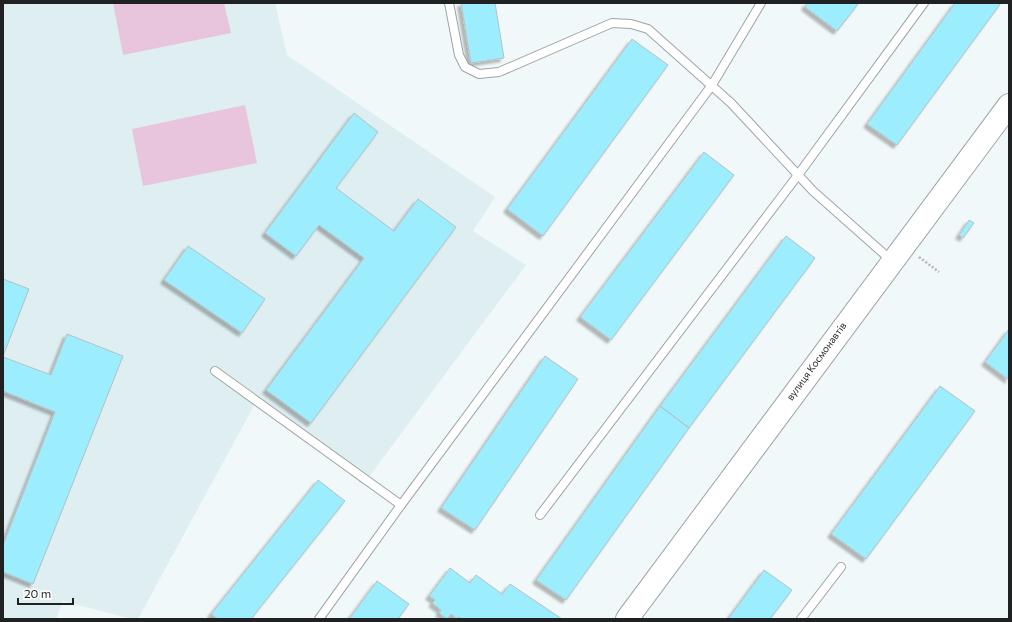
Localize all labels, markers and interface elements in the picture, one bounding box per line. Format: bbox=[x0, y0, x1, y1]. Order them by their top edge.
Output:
street label: вулиця Космонавтів bbox=[784, 320, 848, 402]
scale bar bbox=[18, 580, 73, 606]
text: 20 m bbox=[24, 586, 51, 600]

